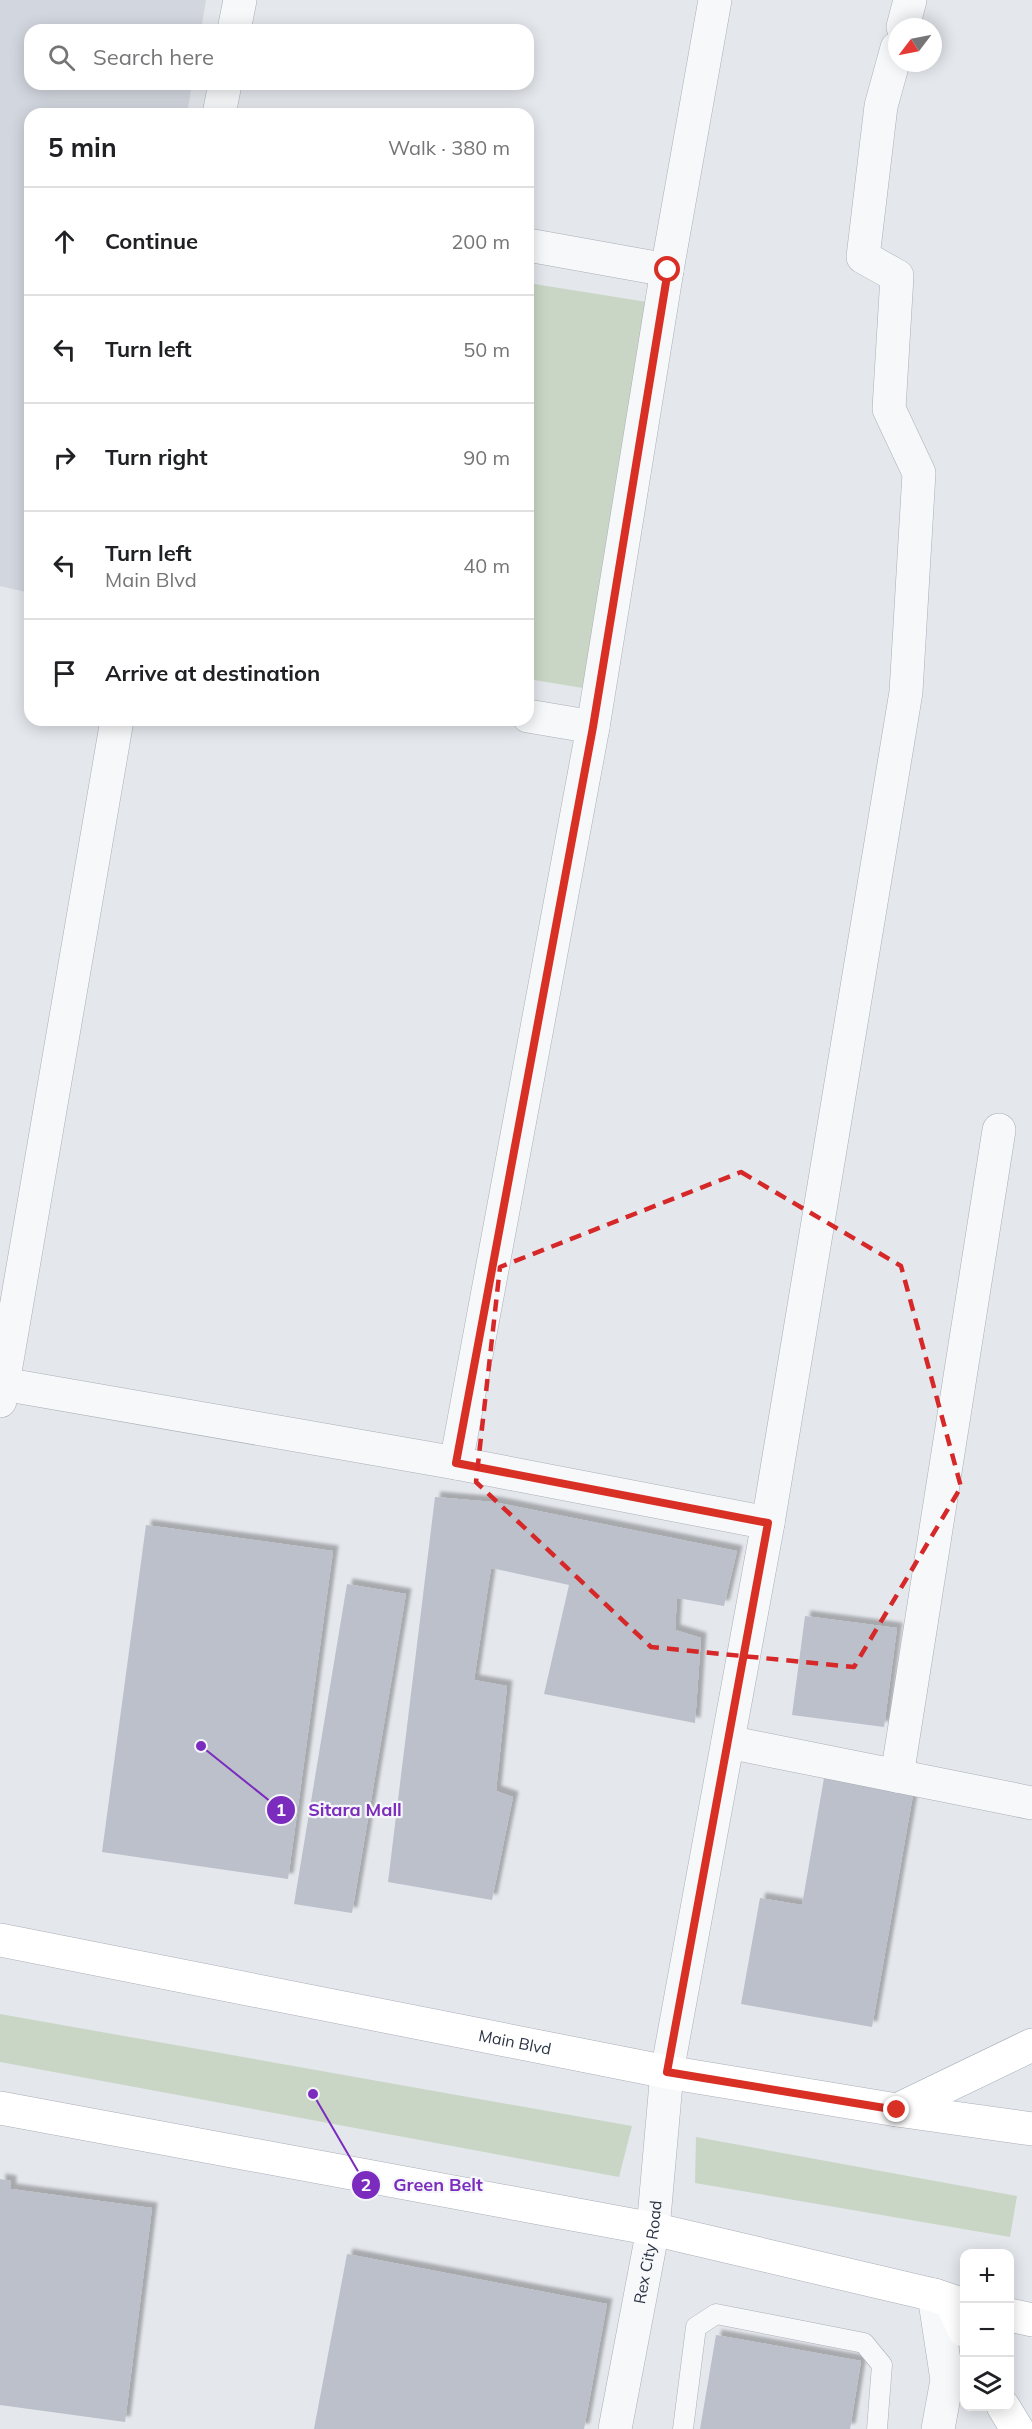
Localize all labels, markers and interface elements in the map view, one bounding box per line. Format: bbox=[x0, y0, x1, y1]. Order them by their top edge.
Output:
north arrow bbox=[888, 18, 942, 72]
search box bbox=[24, 24, 534, 90]
icon: search bbox=[45, 41, 78, 74]
text: Search here bbox=[93, 43, 214, 71]
text: 5 min bbox=[48, 131, 117, 164]
text: Walk · 380 m bbox=[388, 135, 510, 160]
icon: ahead bbox=[48, 225, 81, 258]
text: Continue bbox=[105, 227, 198, 255]
text: 200 m bbox=[451, 229, 510, 254]
route start bbox=[654, 256, 680, 282]
icon: left bbox=[48, 333, 81, 366]
text: Turn left bbox=[105, 335, 192, 363]
text: 50 m bbox=[463, 337, 510, 362]
icon: right bbox=[48, 441, 81, 474]
text: Turn right bbox=[105, 443, 208, 471]
text: 90 m bbox=[463, 445, 510, 470]
text: Turn left bbox=[105, 539, 192, 567]
icon: left bbox=[48, 549, 81, 582]
text: 40 m bbox=[463, 553, 510, 578]
text: Main Blvd bbox=[105, 567, 197, 592]
icon: arrive bbox=[48, 657, 81, 690]
text: Arrive at destination bbox=[105, 659, 320, 687]
callout: Sitara Mall bbox=[266, 1792, 414, 1828]
text: 1 bbox=[276, 1798, 286, 1821]
text: Sitara Mall bbox=[308, 1798, 402, 1821]
street label: Main Blvd bbox=[477, 2025, 553, 2059]
route end bbox=[883, 2096, 909, 2122]
callout: Green Belt bbox=[351, 2167, 495, 2203]
text: 2 bbox=[361, 2173, 371, 2196]
text: Green Belt bbox=[393, 2173, 483, 2196]
street label: Rex City Road bbox=[629, 2199, 666, 2305]
map controls bbox=[960, 2249, 1014, 2411]
button: + bbox=[960, 2249, 1014, 2303]
button: − bbox=[960, 2303, 1014, 2357]
button: layers bbox=[960, 2357, 1014, 2411]

